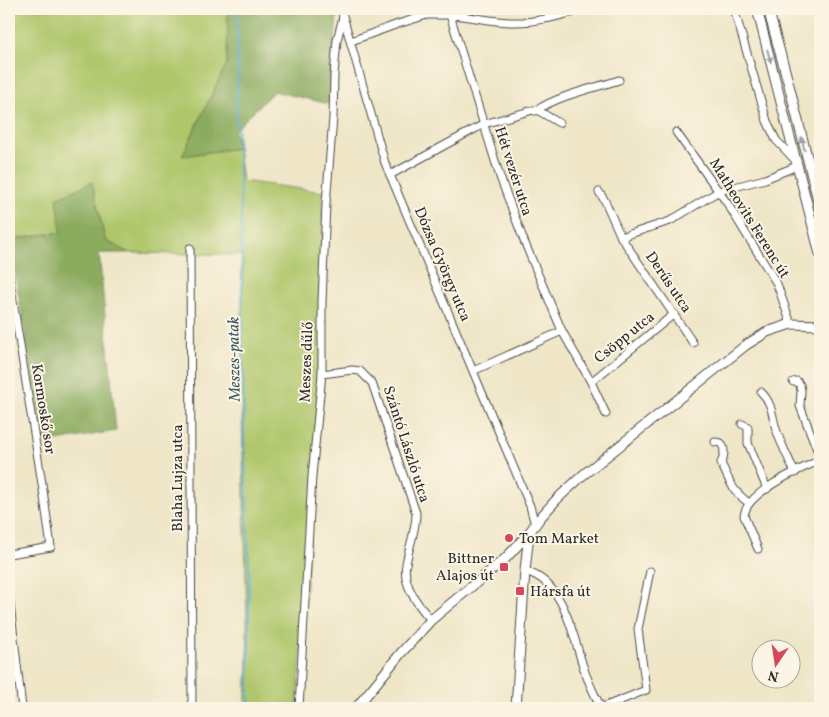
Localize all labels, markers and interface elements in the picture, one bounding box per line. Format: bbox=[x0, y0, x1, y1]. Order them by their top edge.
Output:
one-way arrow bbox=[765, 48, 773, 63]
street label: Hét vezér utca bbox=[488, 124, 537, 219]
one-way arrow bbox=[799, 137, 807, 152]
street label: Matheovits Ferenc út bbox=[703, 155, 794, 283]
street label: Dózsa György utca bbox=[408, 204, 475, 325]
street label: Derűs utca bbox=[639, 248, 696, 318]
street label: Csöpp utca bbox=[590, 307, 660, 369]
water label: Meszes-patak bbox=[223, 316, 247, 403]
street label: Meszes dűlő bbox=[296, 321, 319, 403]
street label: Kormoskő sor bbox=[25, 363, 60, 456]
street label: Szántó László utca bbox=[377, 384, 434, 505]
street label: Blaha Lujza utca bbox=[168, 424, 189, 532]
place label: Tom Market bbox=[519, 529, 599, 550]
marker: Tom Market bbox=[503, 532, 515, 544]
place label: Bittner Alajos út bbox=[436, 549, 494, 587]
marker: Bittner Alajos út bbox=[498, 561, 510, 573]
place label: Hársfa út bbox=[530, 582, 591, 603]
marker: Hársfa út bbox=[514, 585, 526, 597]
north arrow bbox=[752, 640, 802, 690]
text: N bbox=[766, 665, 781, 686]

